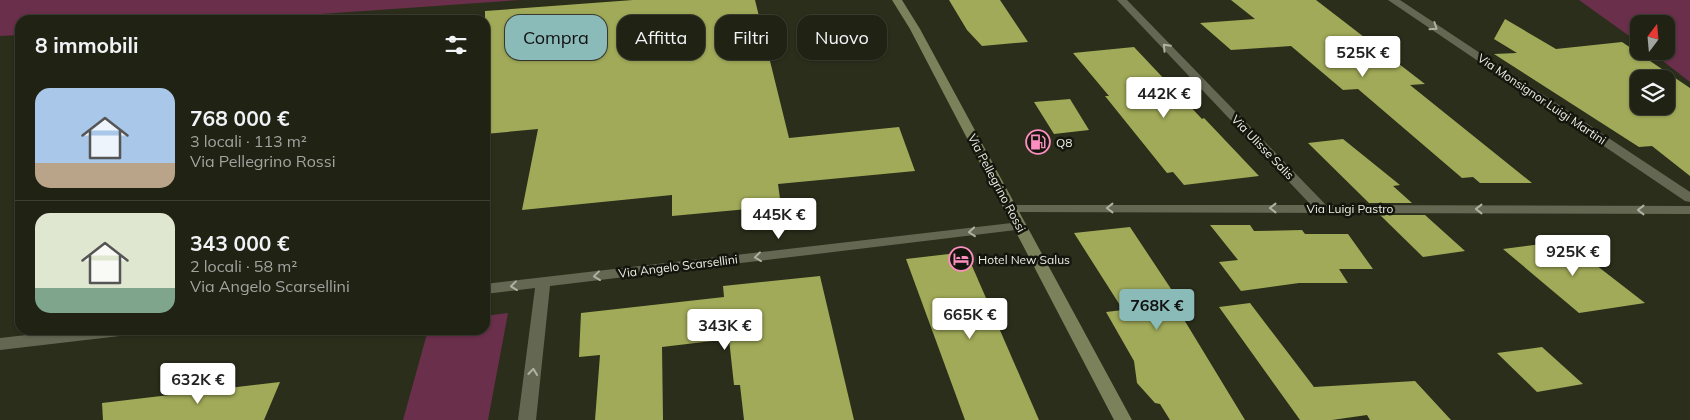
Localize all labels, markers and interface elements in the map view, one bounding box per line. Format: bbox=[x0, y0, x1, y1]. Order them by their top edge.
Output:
chip: Compra bbox=[505, 15, 607, 60]
chip: Affitta bbox=[617, 15, 705, 60]
chip: Filtri bbox=[715, 15, 787, 60]
chip: Nuovo bbox=[797, 15, 887, 60]
north arrow bbox=[1630, 15, 1675, 60]
map controls bbox=[1630, 15, 1675, 115]
one-way arrow bbox=[1428, 21, 1437, 30]
icon: filters bbox=[442, 31, 470, 59]
text: 8 immobili bbox=[35, 32, 139, 58]
pin: 525K € bbox=[1322, 36, 1404, 78]
text: 525K € bbox=[1336, 42, 1390, 62]
one-way arrow bbox=[1163, 43, 1172, 52]
street label: Via Monsignor Luigi Martini bbox=[1475, 50, 1609, 148]
button: layers bbox=[1630, 70, 1675, 115]
pin: 442K € bbox=[1123, 76, 1205, 119]
text: 442K € bbox=[1137, 83, 1191, 103]
text: 768 000 € bbox=[190, 105, 290, 131]
icon: home bbox=[75, 108, 135, 168]
street label: Via Ulisse Salis bbox=[1228, 112, 1298, 182]
fuel station icon: Q8 bbox=[1025, 129, 1051, 155]
text: 3 locali · 113 m² bbox=[190, 131, 307, 151]
street label: Via Pellegrino Rossi bbox=[965, 131, 1029, 235]
place label: Q8 bbox=[1056, 135, 1072, 150]
text: Via Pellegrino Rossi bbox=[190, 151, 336, 171]
pin: 445K € bbox=[738, 198, 820, 240]
street label: Via Luigi Pastro bbox=[1307, 201, 1394, 216]
one-way arrow bbox=[1106, 203, 1114, 213]
one-way arrow bbox=[1268, 203, 1276, 213]
text: 445K € bbox=[752, 204, 806, 224]
one-way arrow bbox=[1475, 204, 1482, 214]
one-way arrow bbox=[1637, 205, 1645, 215]
one-way arrow bbox=[967, 226, 975, 237]
text: 343 000 € bbox=[190, 230, 290, 256]
icon: home bbox=[75, 233, 135, 293]
pin: 925K € bbox=[1532, 234, 1614, 277]
text: 925K € bbox=[1546, 241, 1600, 261]
hotel icon: Hotel New Salus bbox=[948, 246, 974, 272]
street label: Via Angelo Scarsellini bbox=[618, 251, 739, 281]
one-way arrow bbox=[754, 251, 762, 262]
place label: Hotel New Salus bbox=[978, 252, 1070, 267]
text: 2 locali · 58 m² bbox=[190, 256, 297, 276]
one-way arrow bbox=[592, 270, 600, 281]
text: Via Angelo Scarsellini bbox=[190, 276, 350, 296]
one-way arrow bbox=[510, 280, 518, 291]
pin: 768K € bbox=[1116, 288, 1198, 331]
text: 768K € bbox=[1130, 295, 1184, 315]
pin: 665K € bbox=[929, 298, 1011, 340]
text: 665K € bbox=[943, 304, 997, 324]
pin: 343K € bbox=[684, 308, 766, 351]
text: 343K € bbox=[698, 315, 752, 335]
pin: 632K € bbox=[157, 362, 239, 405]
one-way arrow bbox=[527, 367, 538, 375]
text: 632K € bbox=[171, 369, 225, 389]

